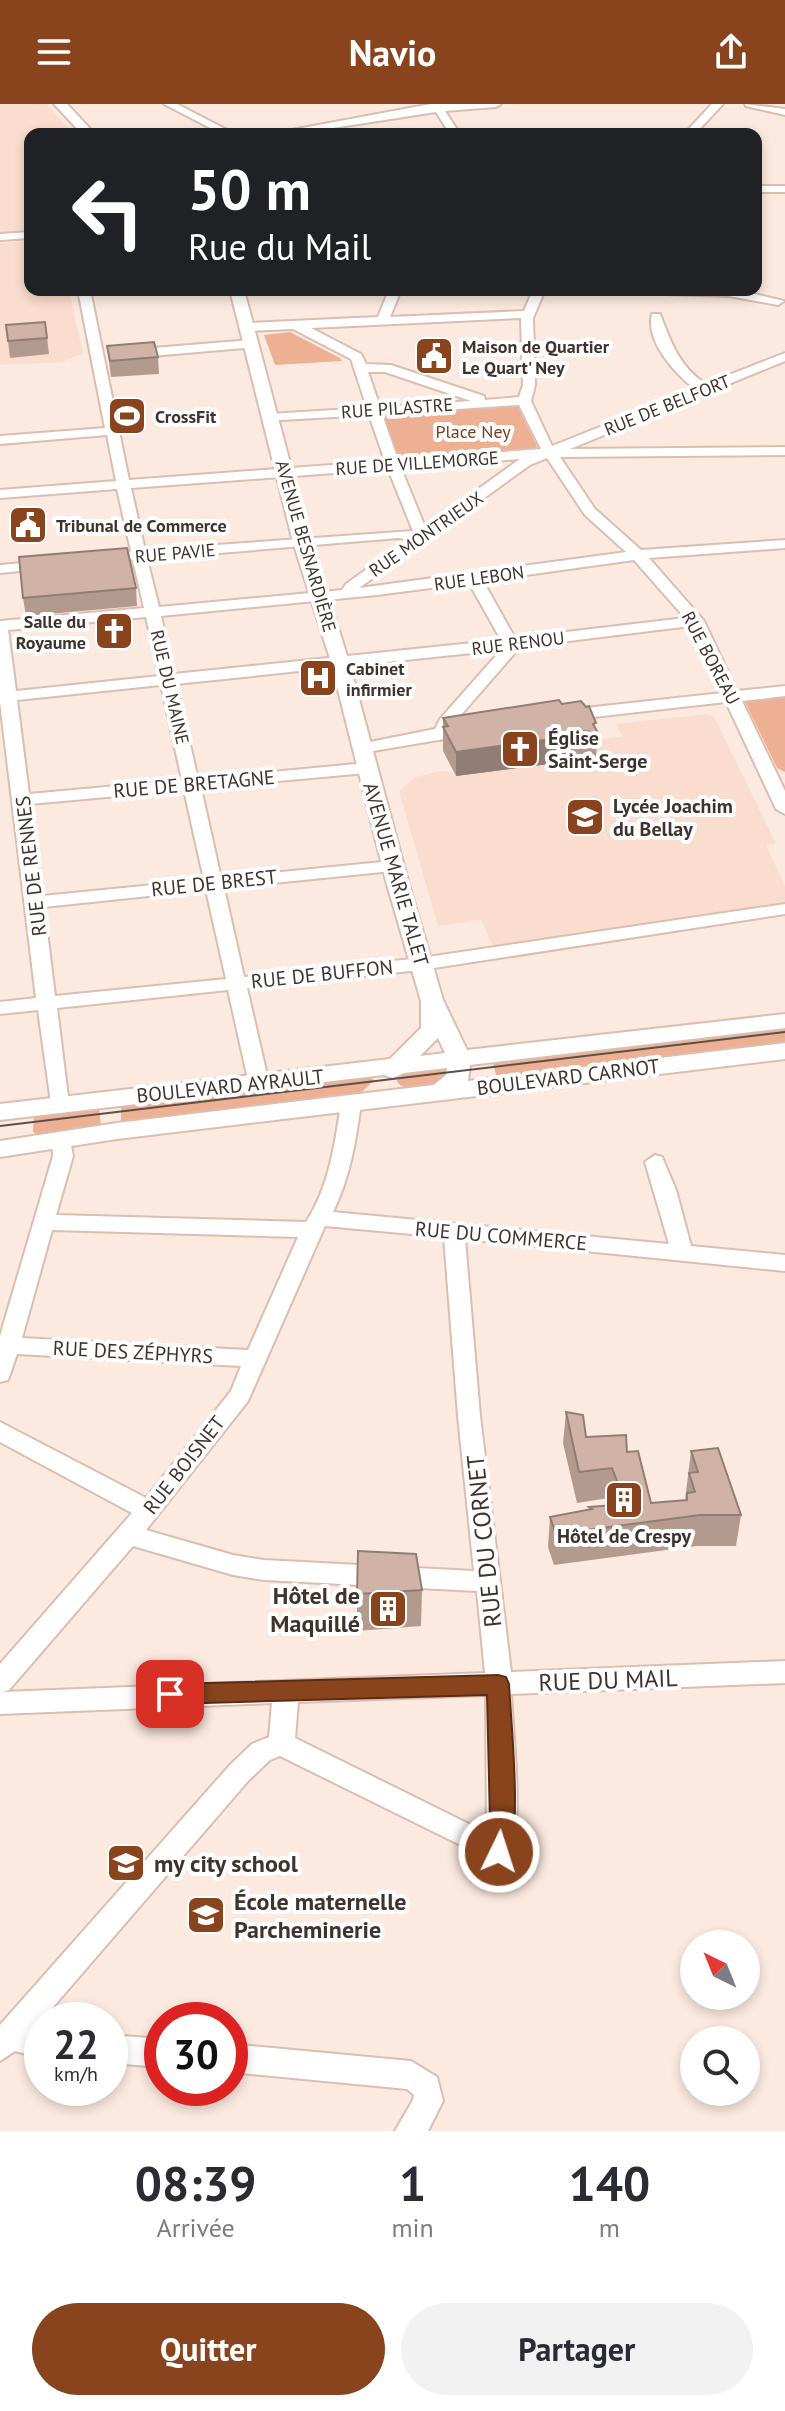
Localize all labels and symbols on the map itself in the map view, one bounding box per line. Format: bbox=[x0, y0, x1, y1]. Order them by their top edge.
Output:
public building icon: Maison de Quartier Le Quart' Ney bbox=[413, 335, 455, 377]
place label: Maison de Quartier Le Quart' Ney bbox=[462, 335, 610, 379]
street label: RUE DE BELFORT bbox=[601, 369, 733, 441]
street label: RUE PILASTRE bbox=[340, 393, 454, 423]
sports icon: CrossFit bbox=[106, 395, 148, 437]
place label: CrossFit bbox=[155, 405, 217, 428]
park label: Place Ney bbox=[435, 420, 511, 443]
street label: RUE DE VILLEMORGE bbox=[335, 446, 499, 480]
street label: AVENUE BESNARDIÈRE bbox=[270, 457, 342, 635]
street label: RUE MONTRIEUX bbox=[365, 486, 487, 582]
public building icon: Tribunal de Commerce bbox=[7, 504, 49, 546]
place label: Tribunal de Commerce bbox=[56, 514, 227, 537]
street label: RUE PAVIE bbox=[134, 538, 216, 568]
street label: RUE LEBON bbox=[432, 560, 526, 596]
street label: RUE BOREAU bbox=[677, 607, 745, 709]
place label: Salle du Royaume bbox=[16, 610, 86, 654]
church icon: Salle du Royaume bbox=[93, 610, 135, 652]
street label: RUE RENOU bbox=[470, 626, 566, 660]
street label: RUE DU MAINE bbox=[146, 627, 194, 747]
hospital icon: Cabinet infirmier bbox=[297, 657, 339, 699]
place label: Cabinet infirmier bbox=[346, 657, 412, 701]
place label: Église Saint-Serge bbox=[548, 725, 647, 774]
church icon: Église Saint-Serge bbox=[499, 728, 541, 770]
street label: RUE DE BRETAGNE bbox=[112, 764, 276, 804]
street label: AVENUE MARIE TALET bbox=[357, 779, 435, 969]
place label: Lycée Joachim du Bellay bbox=[613, 793, 733, 842]
street label: RUE DE RENNES bbox=[10, 794, 52, 938]
school or university icon: Lycée Joachim du Bellay bbox=[564, 796, 606, 838]
street label: RUE DE BREST bbox=[150, 863, 278, 903]
street label: RUE DE BUFFON bbox=[250, 954, 394, 994]
street label: BOULEVARD CARNOT bbox=[475, 1053, 661, 1101]
street label: BOULEVARD AYRAULT bbox=[135, 1063, 325, 1109]
street label: RUE DU COMMERCE bbox=[414, 1216, 588, 1256]
street label: RUE DES ZÉPHYRS bbox=[52, 1335, 214, 1369]
street label: RUE BOISNET bbox=[137, 1410, 231, 1520]
street label: RUE DU CORNET bbox=[460, 1453, 508, 1629]
building icon: Hôtel de Crespy bbox=[603, 1479, 645, 1521]
place label: Hôtel de Crespy bbox=[557, 1523, 692, 1549]
place label: Hôtel de Maquillé bbox=[270, 1580, 360, 1639]
building icon: Hôtel de Maquillé bbox=[367, 1588, 409, 1630]
pin bbox=[136, 1660, 204, 1728]
street label: RUE DU MAIL bbox=[538, 1662, 678, 1698]
position arrow bbox=[457, 1810, 541, 1894]
school or university icon: my city school bbox=[105, 1842, 147, 1884]
place label: my city school bbox=[154, 1848, 299, 1879]
place label: École maternelle Parcheminerie bbox=[234, 1886, 406, 1945]
school or university icon: École maternelle Parcheminerie bbox=[185, 1894, 227, 1936]
north arrow bbox=[680, 1930, 760, 2010]
speed limit sign: 30 bbox=[144, 2002, 248, 2106]

